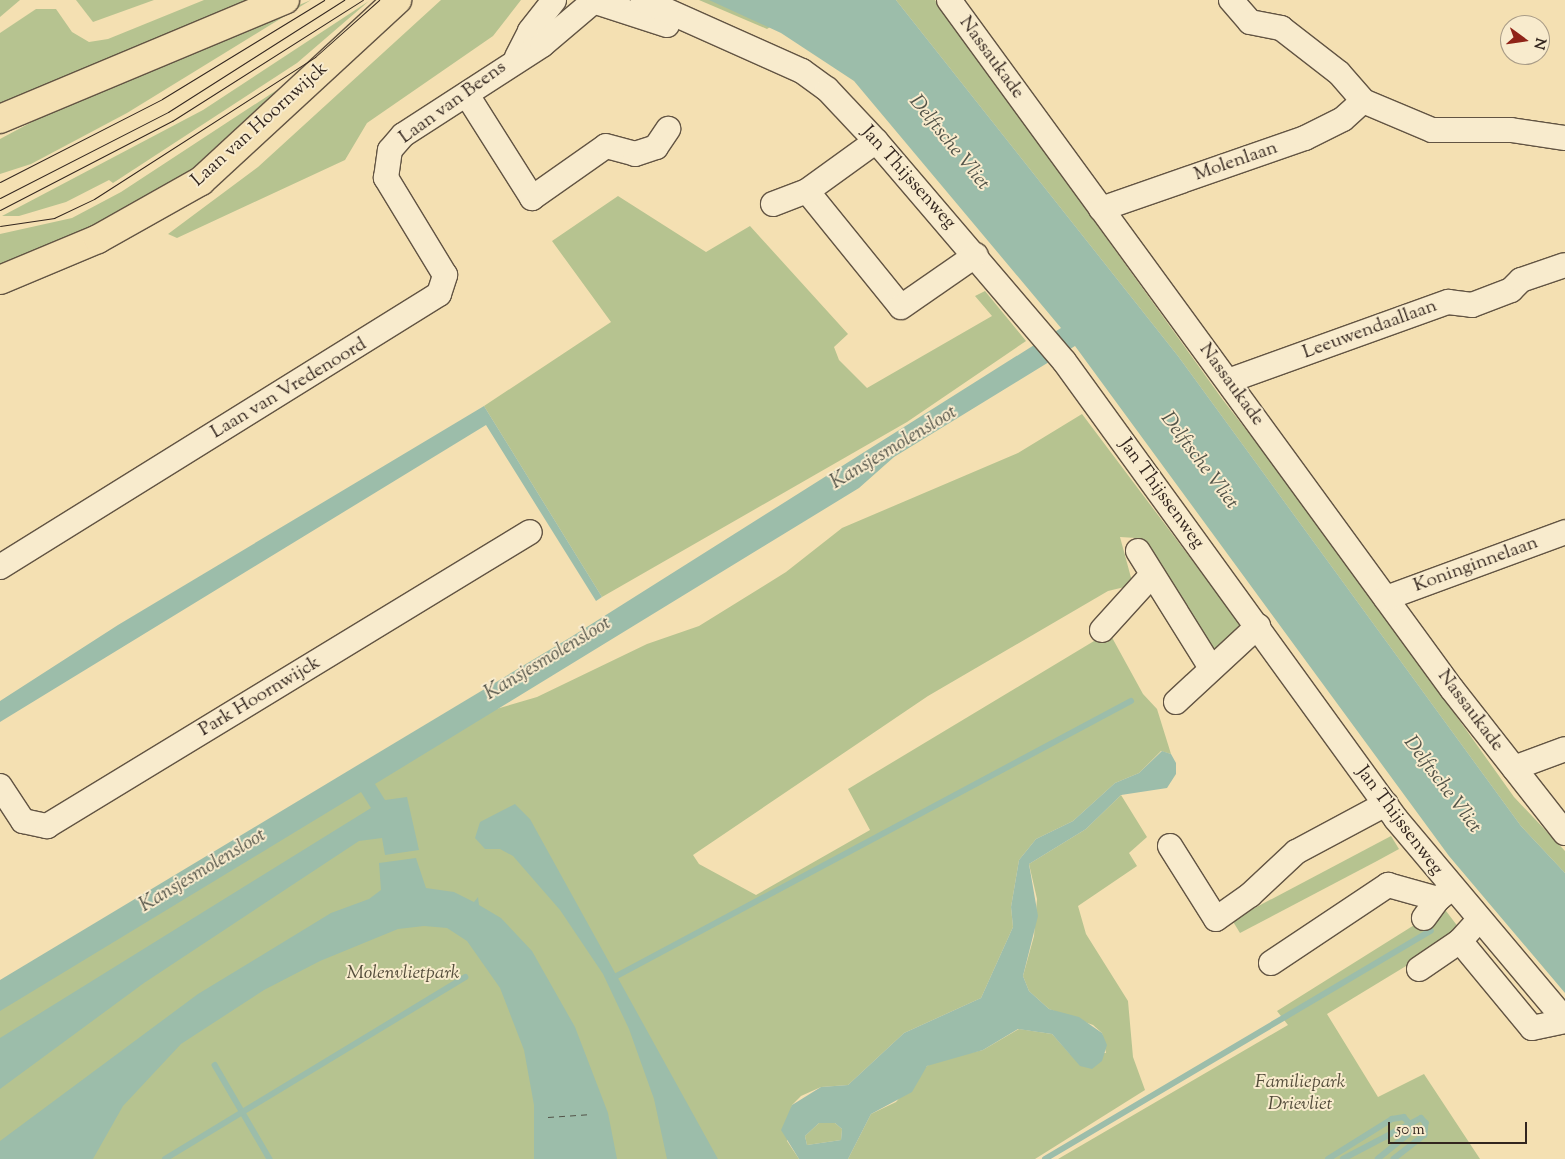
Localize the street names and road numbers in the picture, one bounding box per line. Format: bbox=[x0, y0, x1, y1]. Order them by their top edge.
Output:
street label: Nassaukade bbox=[953, 12, 1029, 104]
street label: Laan van Beens bbox=[395, 57, 511, 149]
street label: Laan van Hoornwijck bbox=[187, 58, 333, 192]
street label: Jan Thijssenweg bbox=[856, 122, 960, 234]
street label: Molenlaan bbox=[1191, 137, 1281, 187]
street label: Leeuwendaallaan bbox=[1300, 295, 1440, 365]
street label: Laan van Vredenoord bbox=[207, 334, 371, 444]
street label: Nassaukade bbox=[1193, 339, 1269, 431]
street label: Jan Thijssenweg bbox=[1113, 434, 1209, 554]
street label: Koninginnelaan bbox=[1411, 532, 1541, 598]
street label: Park Hoornwijck bbox=[195, 652, 325, 742]
street label: Nassaukade bbox=[1432, 666, 1508, 756]
street label: Jan Thijssenweg bbox=[1350, 762, 1448, 880]

